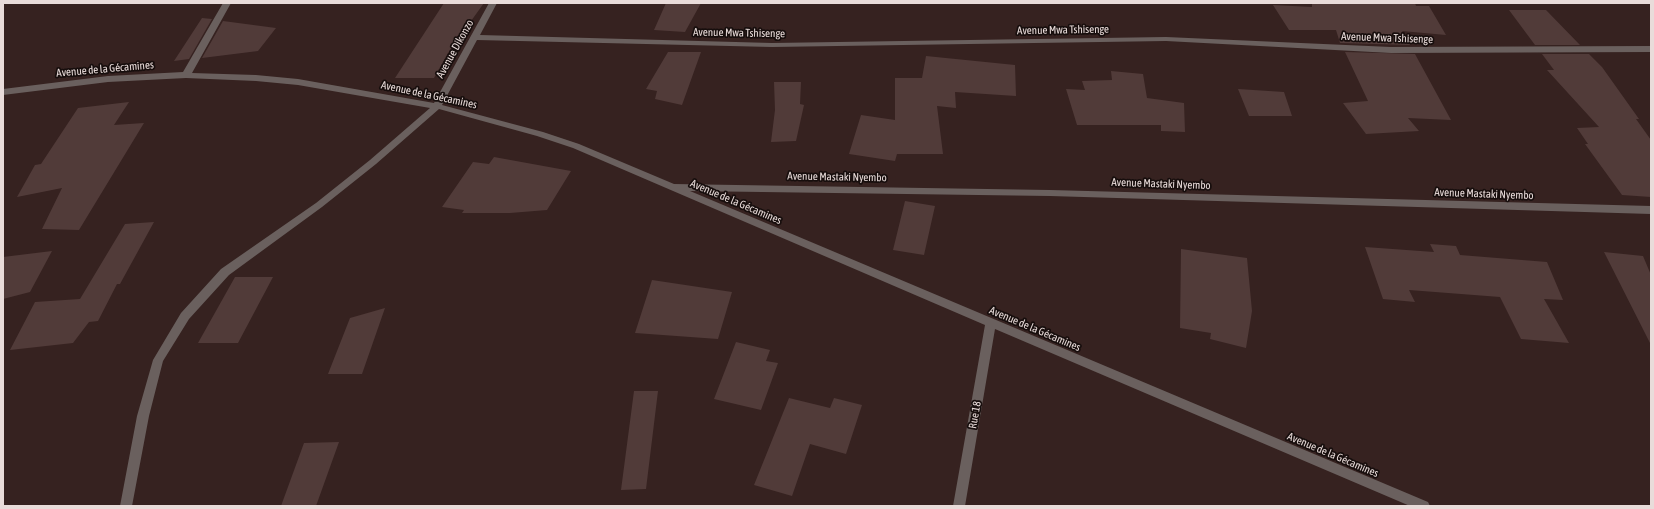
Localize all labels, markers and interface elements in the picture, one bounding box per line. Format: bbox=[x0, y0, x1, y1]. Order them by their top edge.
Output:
street label: Avenue Dikonzo bbox=[434, 17, 476, 81]
street label: Avenue Mwa Tshisenge bbox=[1017, 23, 1109, 37]
street label: Avenue Mwa Tshisenge bbox=[693, 26, 785, 40]
street label: Avenue Mwa Tshisenge bbox=[1341, 30, 1433, 46]
street label: Avenue de la Gécamines bbox=[56, 58, 154, 80]
street label: Avenue de la Gécamines bbox=[380, 78, 478, 112]
street label: Avenue Mastaki Nyembo bbox=[787, 170, 887, 184]
street label: Avenue Mastaki Nyembo bbox=[1111, 176, 1211, 192]
street label: Avenue de la Gécamines bbox=[688, 177, 784, 227]
street label: Avenue Mastaki Nyembo bbox=[1434, 186, 1534, 202]
street label: Avenue de la Gécamines bbox=[987, 304, 1083, 354]
street label: Rue 18 bbox=[966, 400, 984, 430]
street label: Avenue de la Gécamines bbox=[1285, 430, 1381, 480]

